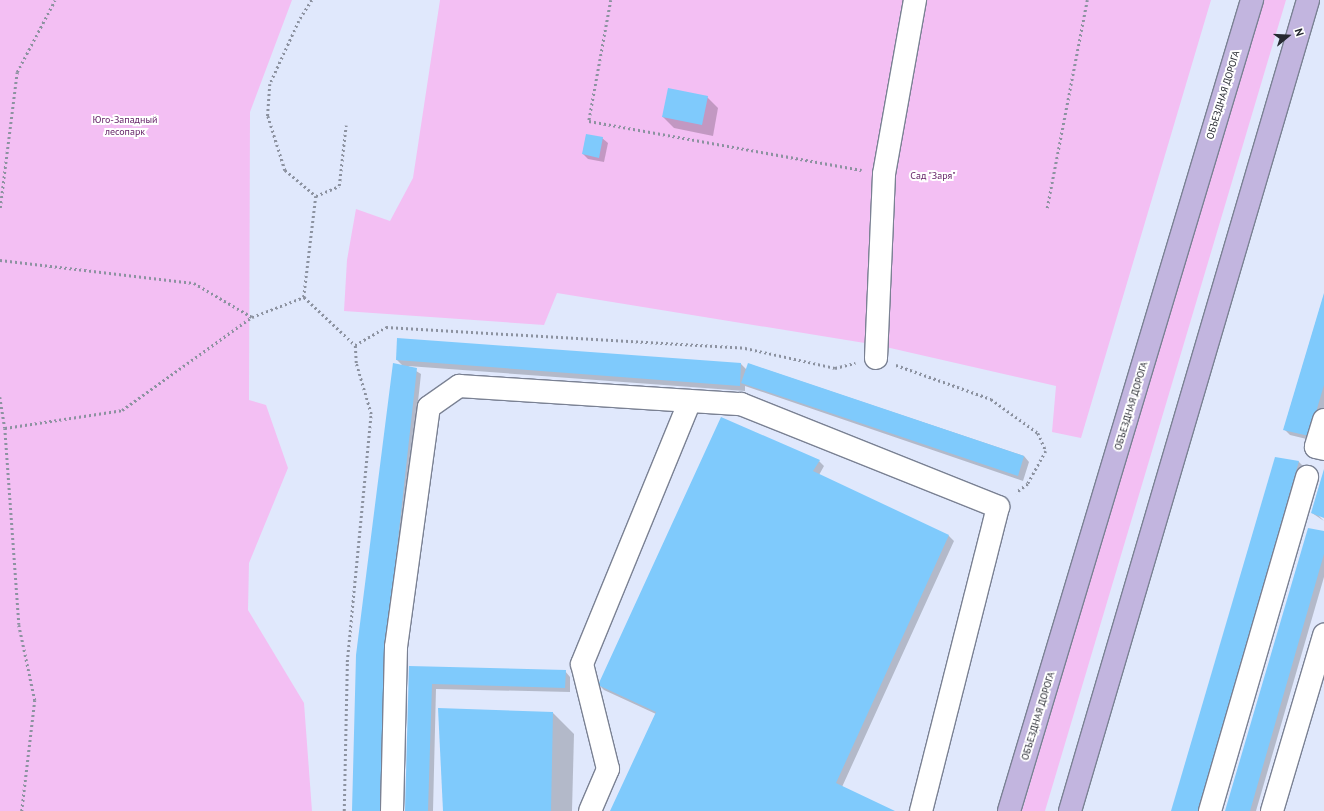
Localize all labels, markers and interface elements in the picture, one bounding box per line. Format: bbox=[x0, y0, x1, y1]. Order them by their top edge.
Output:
north arrow bbox=[1268, 16, 1308, 56]
text: N bbox=[1292, 27, 1307, 38]
street label: ОБЪЕЗДНАЯ ДОРОГА bbox=[1204, 49, 1242, 141]
park label: Юго-Западный лесопарк bbox=[93, 113, 157, 136]
park label: Сад "Заря" bbox=[910, 170, 956, 182]
street label: ОБЪЕЗДНАЯ ДОРОГА bbox=[1112, 360, 1150, 452]
street label: ОБЪЕЗДНАЯ ДОРОГА bbox=[1019, 670, 1057, 762]

